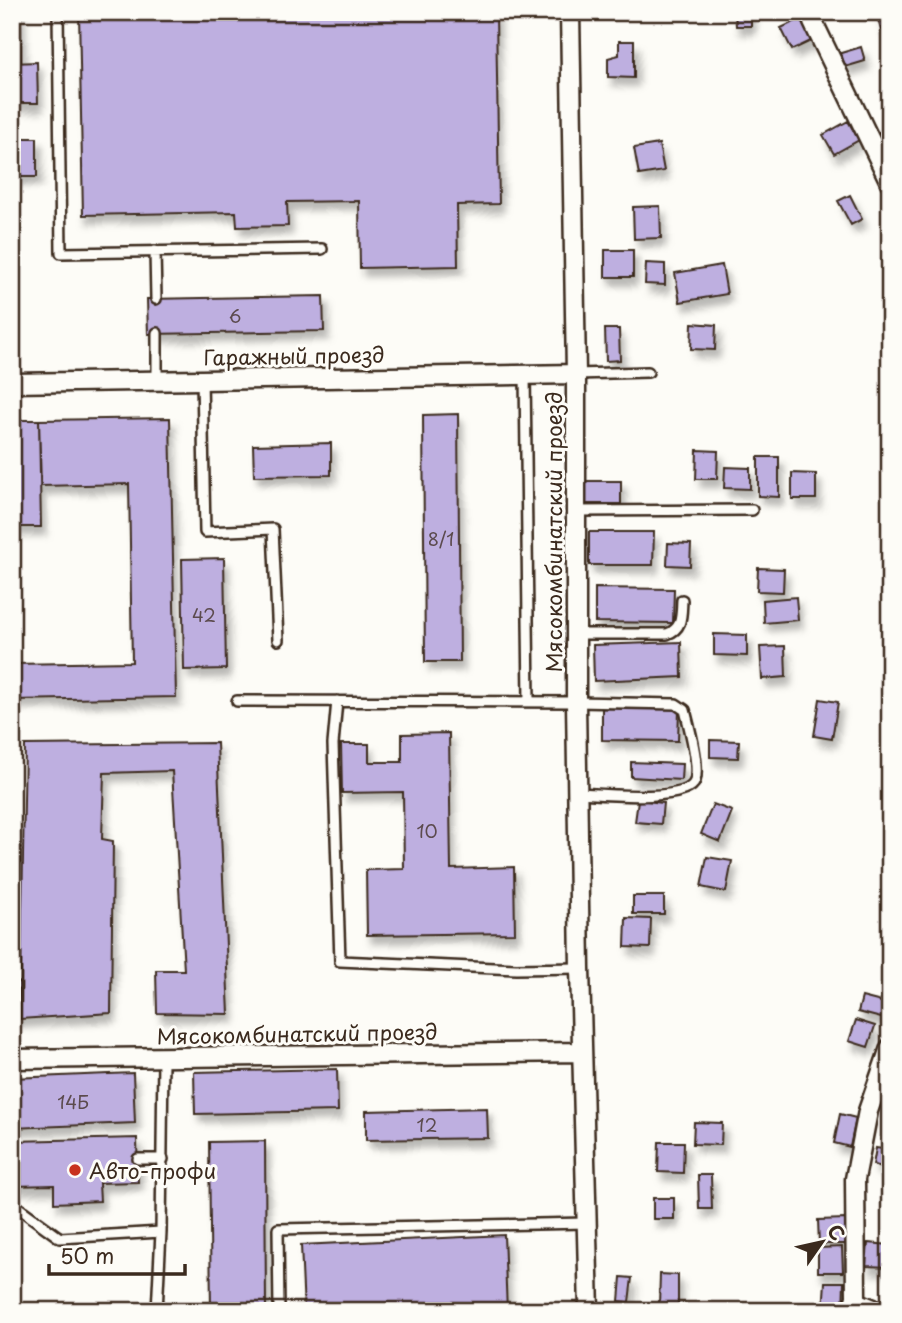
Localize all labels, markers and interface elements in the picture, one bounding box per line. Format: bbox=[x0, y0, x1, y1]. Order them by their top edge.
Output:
house number: 6 bbox=[229, 302, 241, 329]
street label: Гаражный проезд bbox=[203, 337, 385, 373]
street label: Мясокомбинатский проезд bbox=[537, 391, 569, 673]
house number: 8/1 bbox=[428, 525, 454, 552]
house number: 42 bbox=[192, 601, 216, 628]
house number: 10 bbox=[416, 817, 438, 844]
street label: Мясокомбинатский проезд bbox=[156, 1015, 438, 1051]
house number: 14Б bbox=[57, 1088, 89, 1115]
house number: 12 bbox=[417, 1111, 437, 1138]
place label: Авто-профи bbox=[89, 1154, 216, 1186]
marker: Авто-профи bbox=[67, 1162, 83, 1178]
north arrow bbox=[786, 1208, 856, 1278]
text: С bbox=[821, 1218, 853, 1246]
scale bar bbox=[49, 1232, 186, 1276]
text: 50 m bbox=[60, 1239, 114, 1271]

